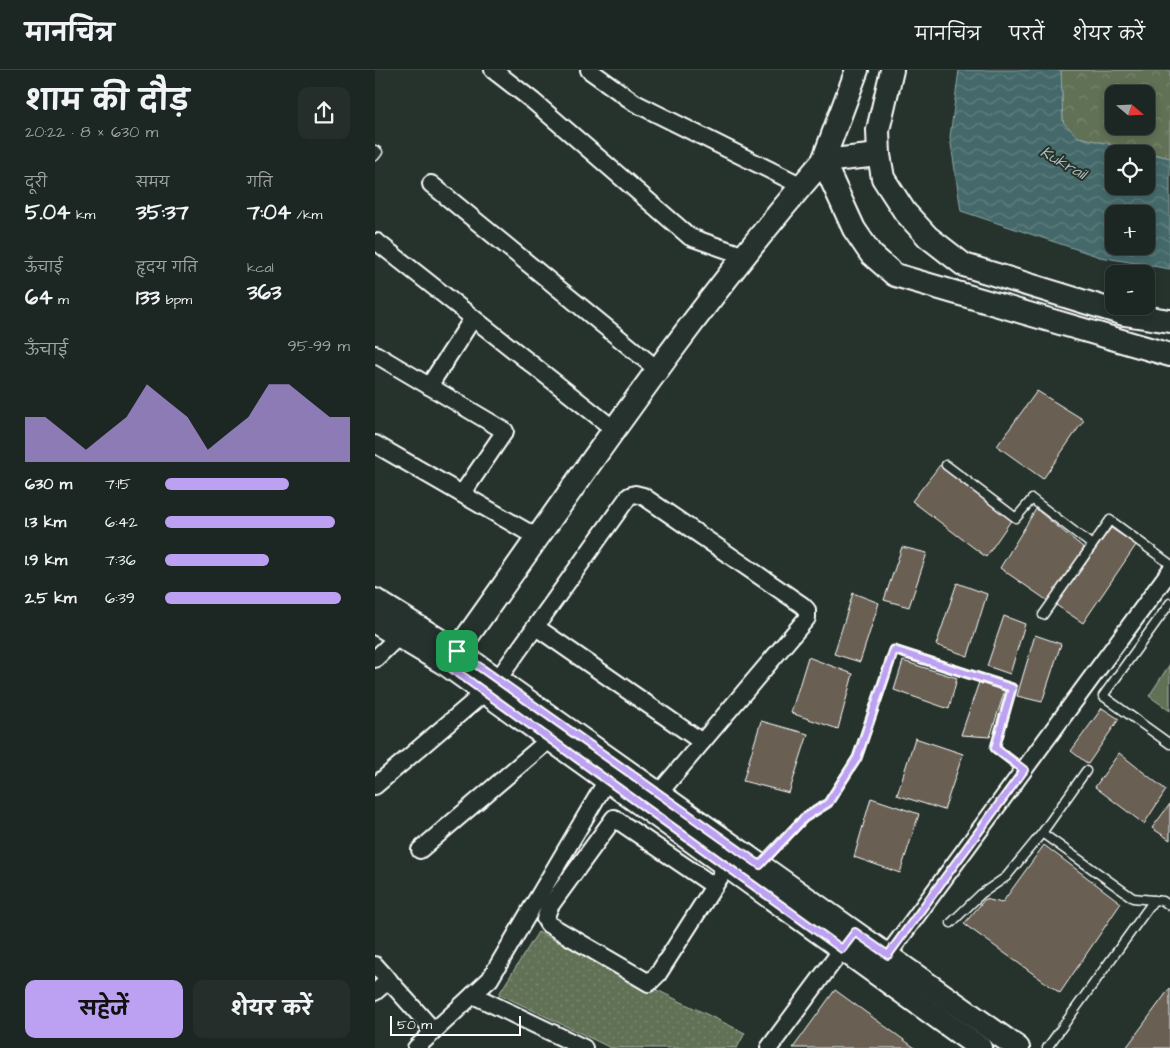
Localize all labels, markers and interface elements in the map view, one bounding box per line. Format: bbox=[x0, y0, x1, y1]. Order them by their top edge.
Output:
text: मानचित्र bbox=[25, 17, 114, 51]
text: मानचित्र bbox=[915, 22, 981, 47]
text: परतें bbox=[1009, 22, 1044, 47]
text: शेयर करें bbox=[1072, 22, 1145, 47]
text: शाम की दौड़ bbox=[25, 82, 189, 121]
north arrow bbox=[1105, 85, 1155, 135]
map controls bbox=[1105, 85, 1155, 315]
button: share bbox=[298, 87, 350, 139]
text: 20:22 · 8 × 630 m bbox=[25, 121, 158, 143]
water label: Kukrail bbox=[1037, 141, 1093, 186]
button: locate bbox=[1105, 145, 1155, 195]
text: दूरी bbox=[25, 173, 47, 193]
text: समय bbox=[136, 173, 169, 193]
text: गति bbox=[247, 173, 272, 193]
text: 5.04 bbox=[25, 198, 70, 227]
text: 35:37 bbox=[136, 198, 189, 227]
text: 7:04 bbox=[247, 198, 291, 227]
text: km bbox=[70, 205, 95, 225]
text: /km bbox=[291, 205, 322, 225]
button: + bbox=[1105, 205, 1155, 255]
text: ऊँचाई bbox=[25, 258, 63, 278]
text: हृदय गति bbox=[136, 258, 197, 278]
text: kcal bbox=[247, 258, 274, 278]
button: − bbox=[1105, 265, 1155, 315]
text: 363 bbox=[247, 278, 282, 307]
text: 64 bbox=[25, 283, 52, 312]
text: 133 bbox=[136, 283, 160, 312]
text: m bbox=[52, 290, 69, 310]
text: bpm bbox=[160, 290, 192, 310]
text: 95–99 m bbox=[288, 335, 350, 357]
text: ऊँचाई bbox=[25, 339, 68, 361]
text: 630 m bbox=[25, 473, 72, 495]
text: 7:15 bbox=[105, 473, 131, 495]
text: 1.3 km bbox=[25, 511, 66, 533]
text: 6:42 bbox=[105, 511, 138, 533]
text: 1.9 km bbox=[25, 549, 67, 571]
text: 7:36 bbox=[105, 549, 136, 571]
text: 2.5 km bbox=[25, 587, 76, 609]
text: 6:39 bbox=[105, 587, 135, 609]
pin bbox=[436, 630, 478, 672]
icon: arrive bbox=[443, 637, 471, 665]
button: सहेजें bbox=[25, 980, 183, 1038]
button: शेयर करें bbox=[193, 980, 350, 1038]
scale bar bbox=[390, 1013, 521, 1036]
text: 50 m bbox=[397, 1015, 432, 1035]

